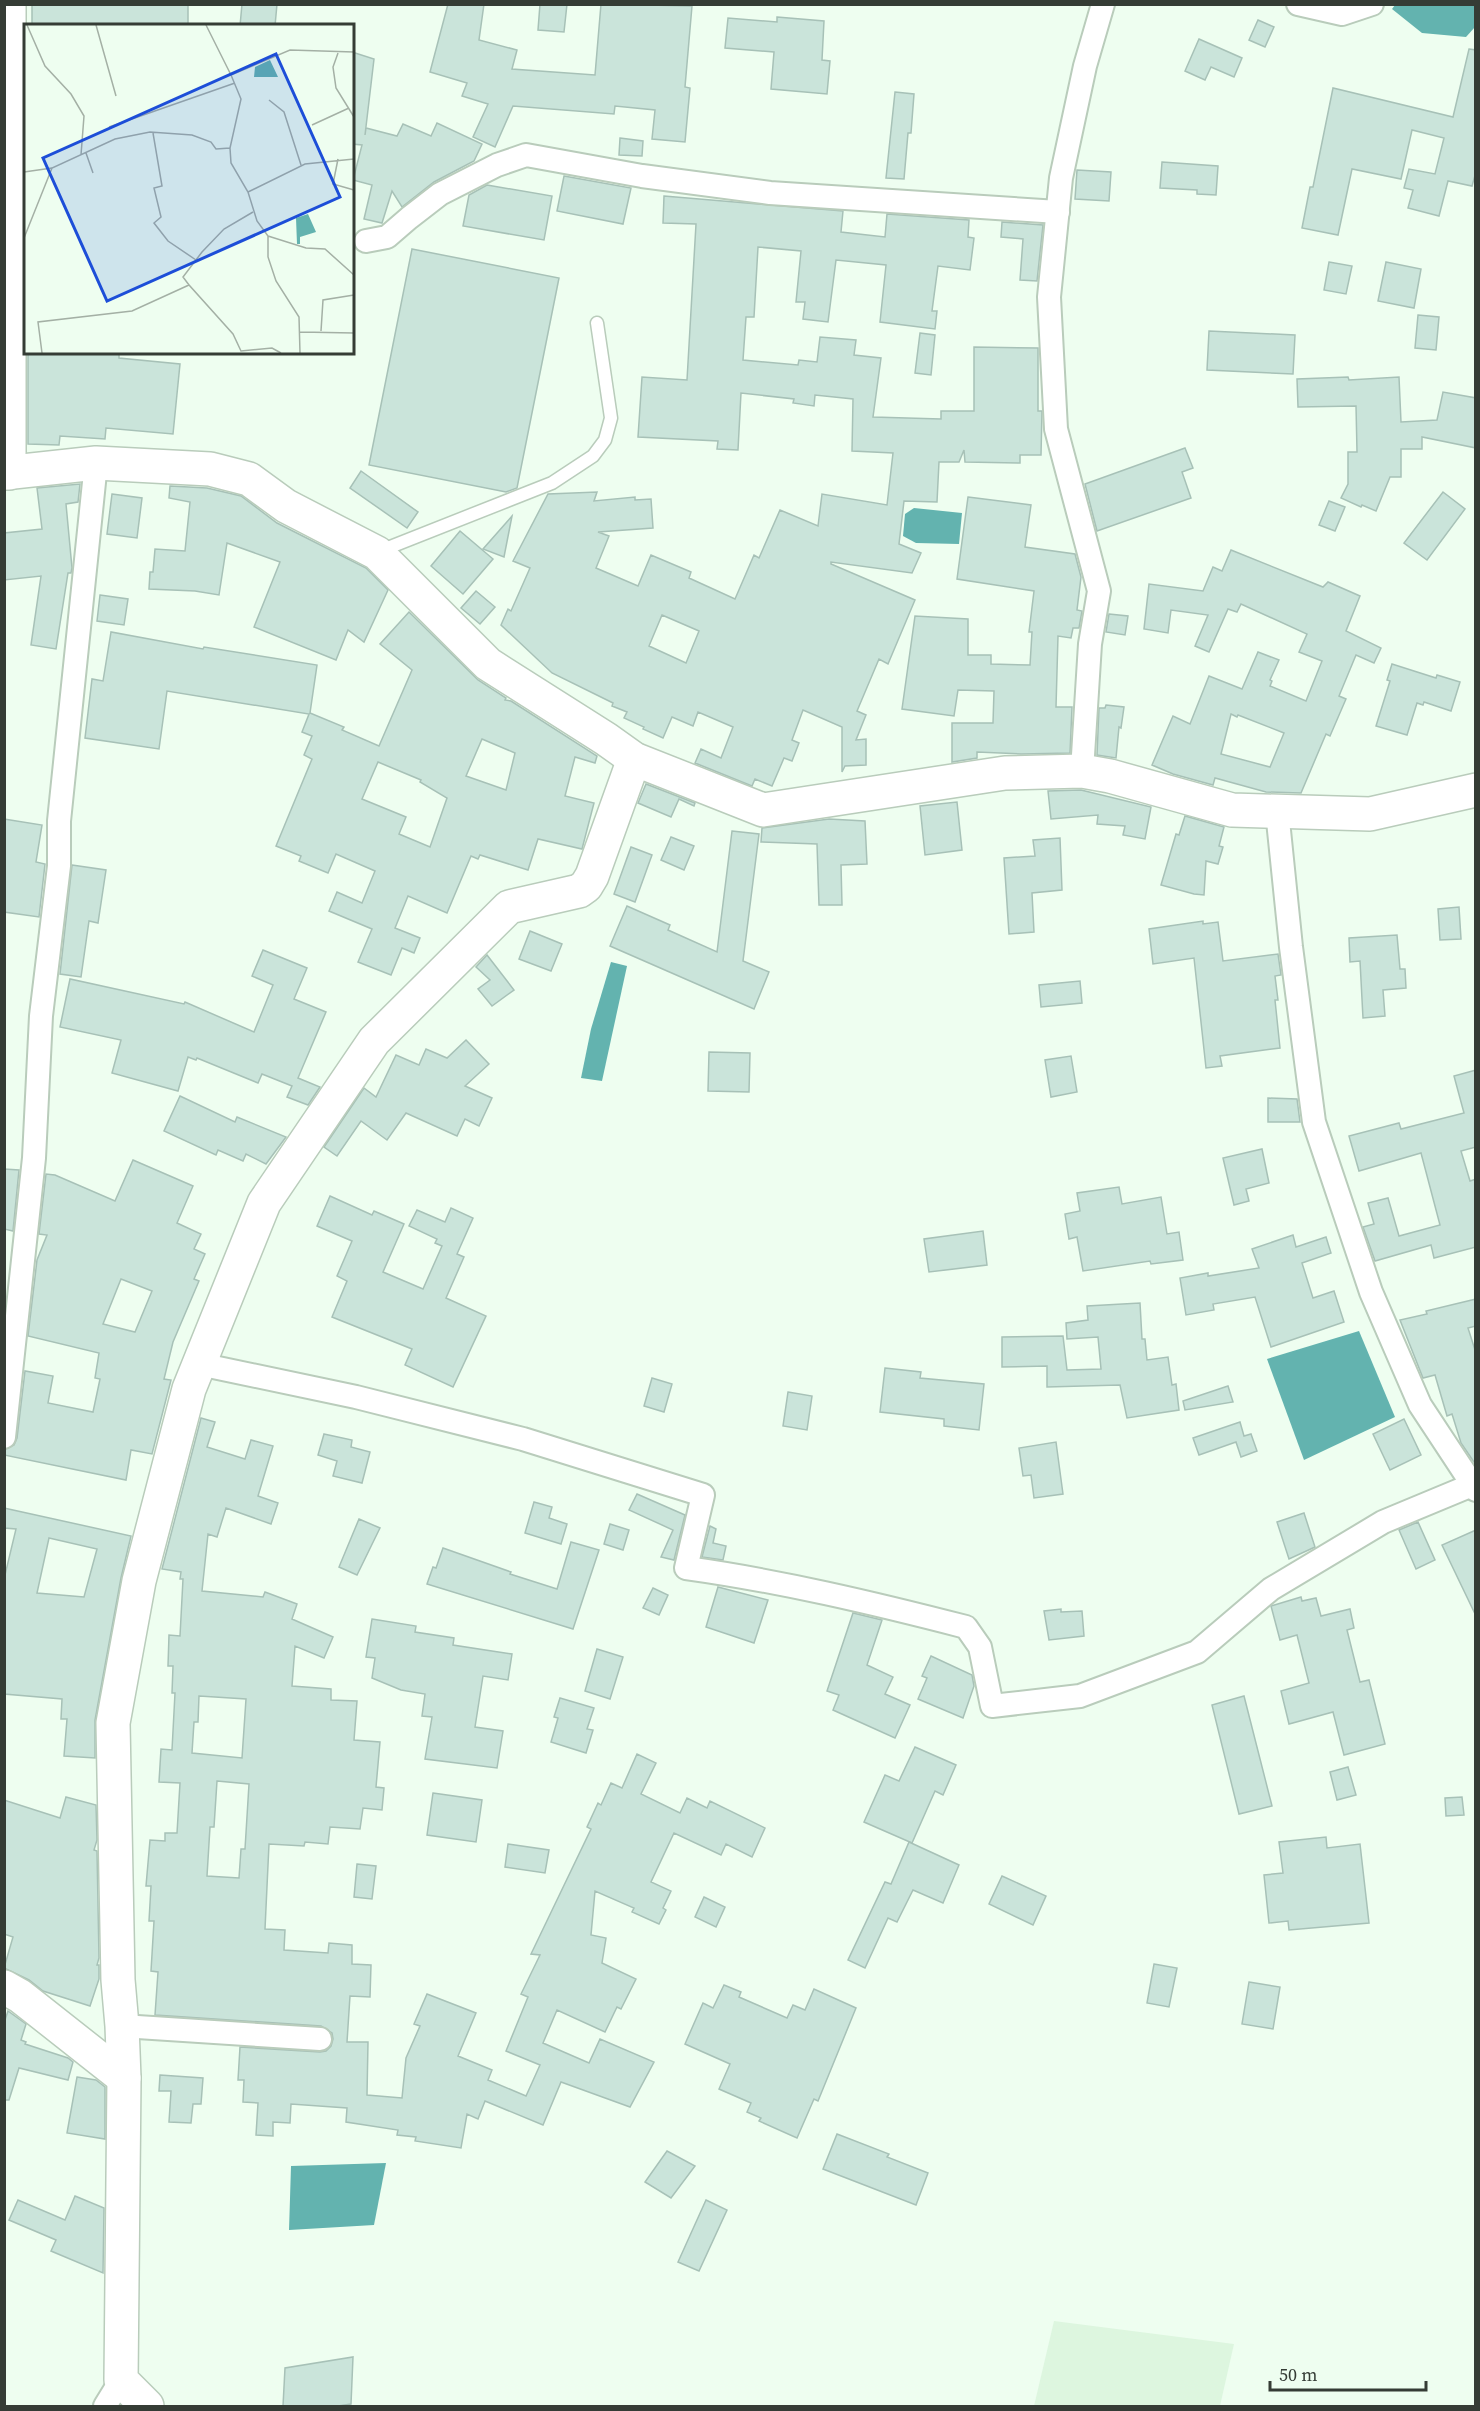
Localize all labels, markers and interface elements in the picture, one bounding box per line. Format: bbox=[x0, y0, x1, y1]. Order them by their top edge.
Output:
inset map bbox=[24, 24, 354, 354]
scale bar bbox=[1270, 2354, 1426, 2392]
text: 50 m bbox=[1279, 2362, 1317, 2387]

